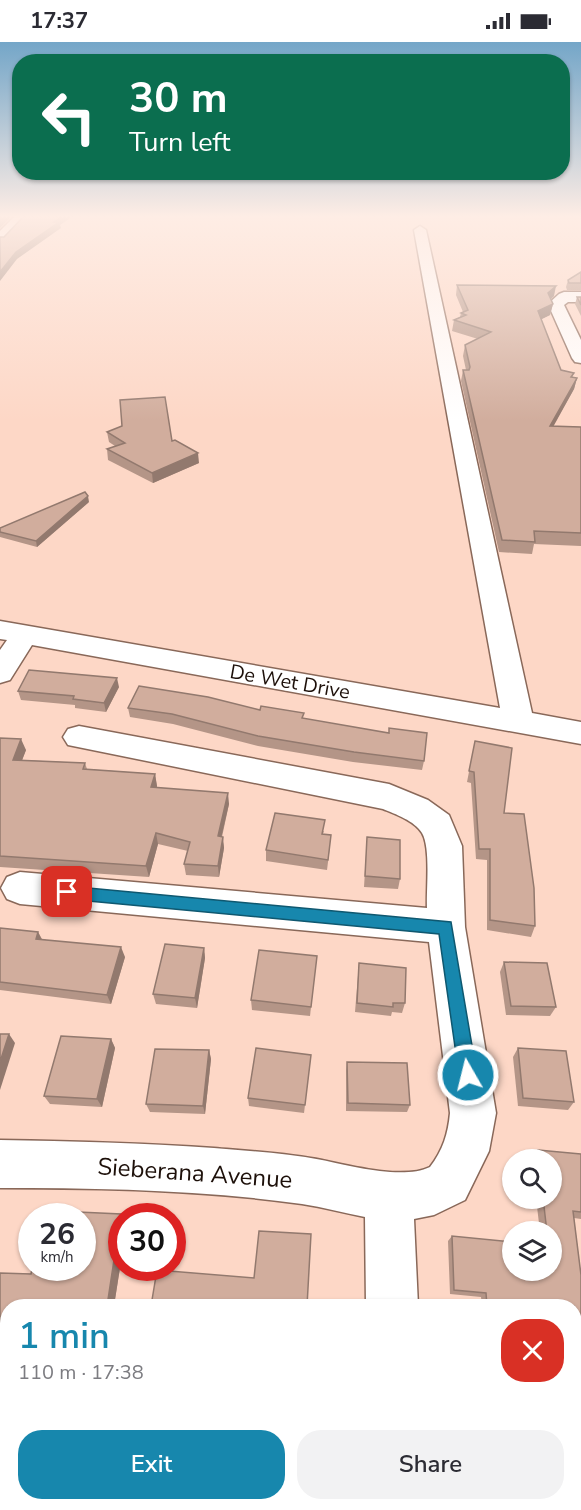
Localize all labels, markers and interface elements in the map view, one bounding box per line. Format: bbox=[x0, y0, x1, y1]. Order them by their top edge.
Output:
text: 17:37 bbox=[30, 6, 88, 36]
text: 30 m bbox=[129, 70, 228, 127]
icon: left bbox=[30, 78, 108, 156]
text: Turn left bbox=[129, 124, 230, 161]
street label: De Wet Drive bbox=[228, 658, 352, 706]
pin bbox=[41, 866, 92, 917]
icon: arrive bbox=[50, 875, 83, 908]
position arrow bbox=[436, 1043, 500, 1107]
map controls bbox=[502, 1149, 562, 1281]
button: search bbox=[502, 1149, 562, 1209]
street label: Sieberana Avenue bbox=[96, 1150, 294, 1196]
speed limit sign: 30 bbox=[108, 1203, 186, 1281]
text: 26 bbox=[39, 1214, 75, 1255]
button: layers bbox=[502, 1221, 562, 1281]
text: km/h bbox=[40, 1247, 74, 1267]
text: 1 min bbox=[18, 1312, 110, 1361]
button: close bbox=[501, 1319, 564, 1382]
text: 110 m · 17:38 bbox=[18, 1359, 144, 1386]
button: Exit bbox=[18, 1430, 285, 1499]
button: Share bbox=[297, 1430, 564, 1499]

